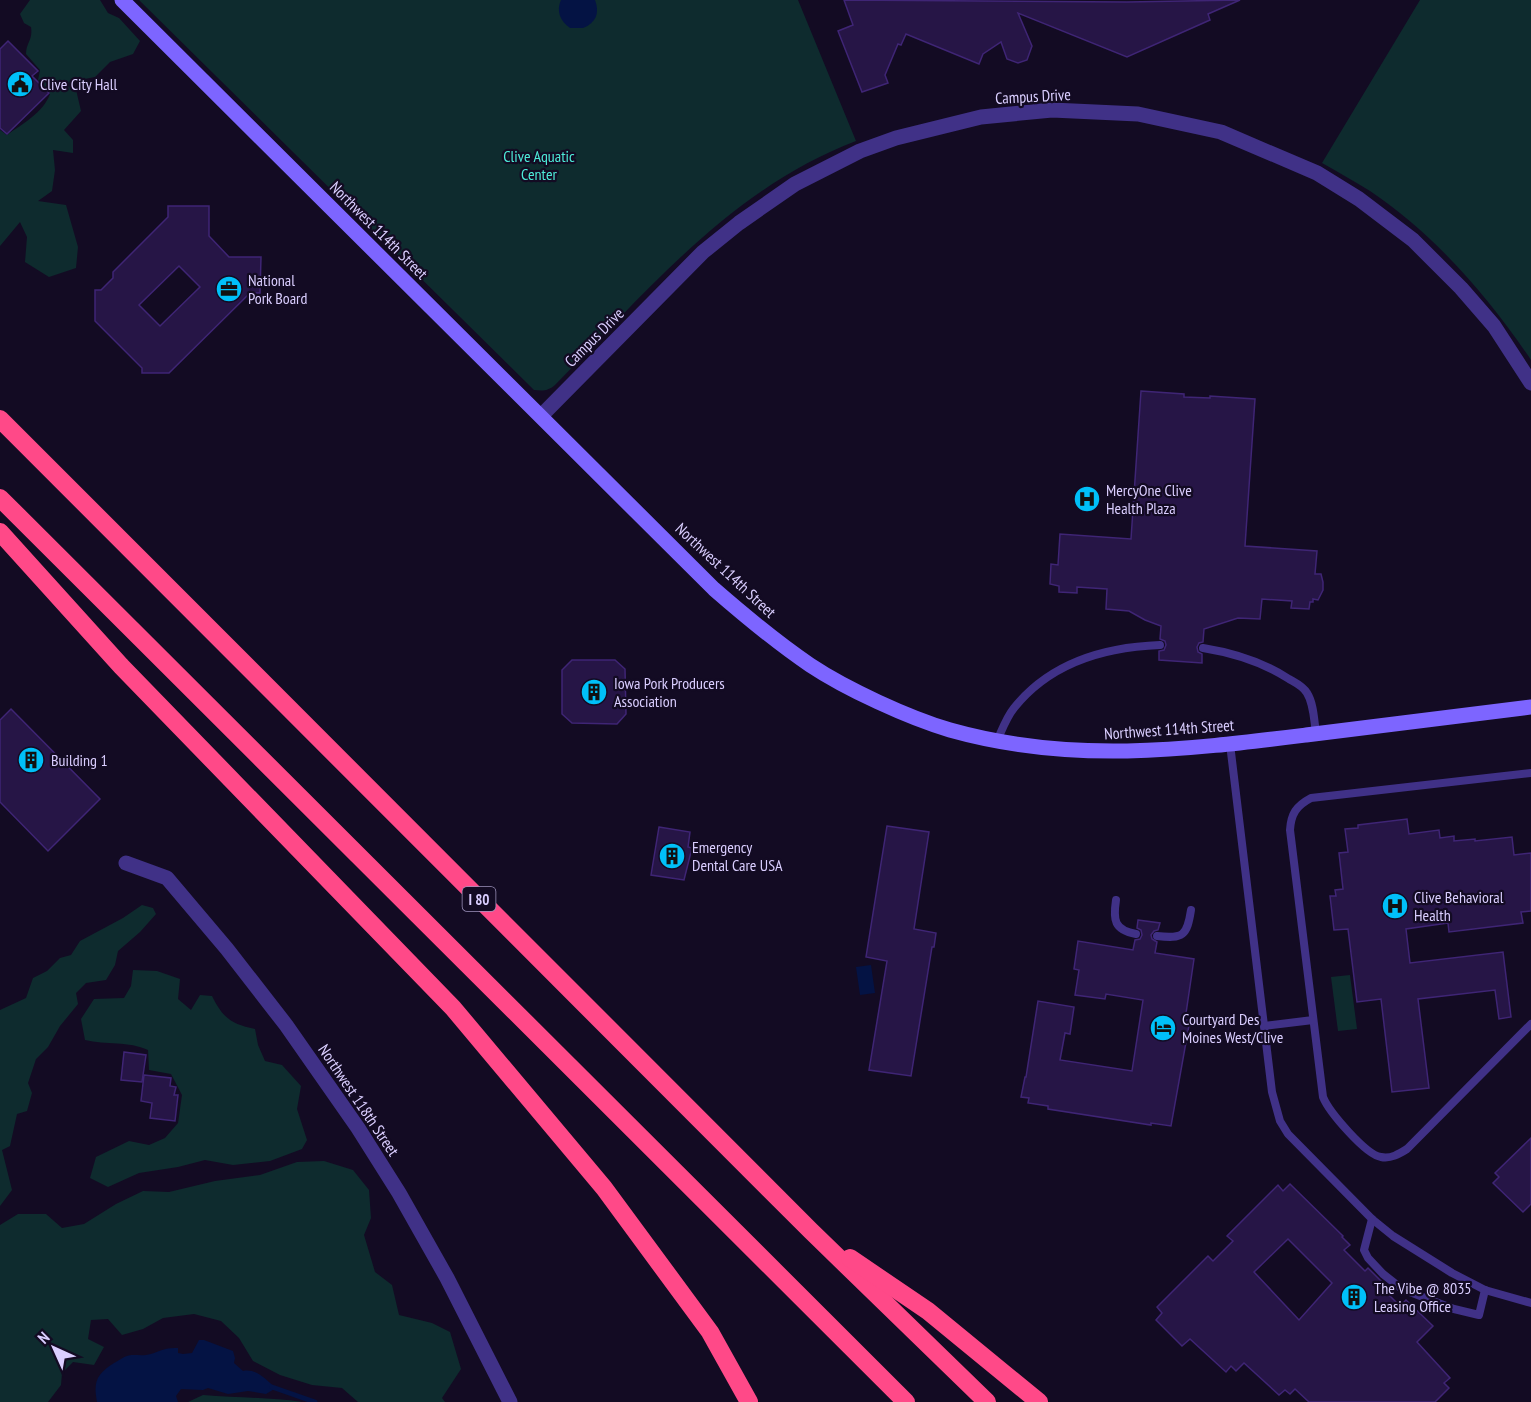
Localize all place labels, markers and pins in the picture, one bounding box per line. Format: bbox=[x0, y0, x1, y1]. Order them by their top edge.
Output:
public building icon: Clive City Hall bbox=[5, 69, 35, 99]
place label: Clive City Hall bbox=[40, 74, 117, 94]
place label: National Pork Board bbox=[248, 270, 307, 308]
office icon: National Pork Board bbox=[214, 274, 244, 304]
place label: MercyOne Clive Health Plaza bbox=[1106, 480, 1192, 518]
hospital icon: MercyOne Clive Health Plaza bbox=[1072, 484, 1102, 514]
place label: Iowa Pork Producers Association bbox=[614, 673, 725, 711]
building icon: Iowa Pork Producers Association bbox=[579, 677, 609, 707]
building icon: Building 1 bbox=[16, 745, 46, 775]
place label: Building 1 bbox=[51, 750, 108, 770]
place label: Emergency Dental Care USA bbox=[692, 837, 783, 875]
building icon: Emergency Dental Care USA bbox=[657, 841, 687, 871]
place label: Clive Behavioral Health bbox=[1414, 887, 1504, 925]
hospital icon: Clive Behavioral Health bbox=[1380, 891, 1410, 921]
place label: Courtyard Des Moines West/Clive bbox=[1182, 1009, 1283, 1047]
hotel icon: Courtyard Des Moines West/Clive bbox=[1148, 1013, 1178, 1043]
place label: The Vibe @ 8035 Leasing Office bbox=[1374, 1278, 1472, 1316]
building icon: The Vibe @ 8035 Leasing Office bbox=[1339, 1282, 1369, 1312]

